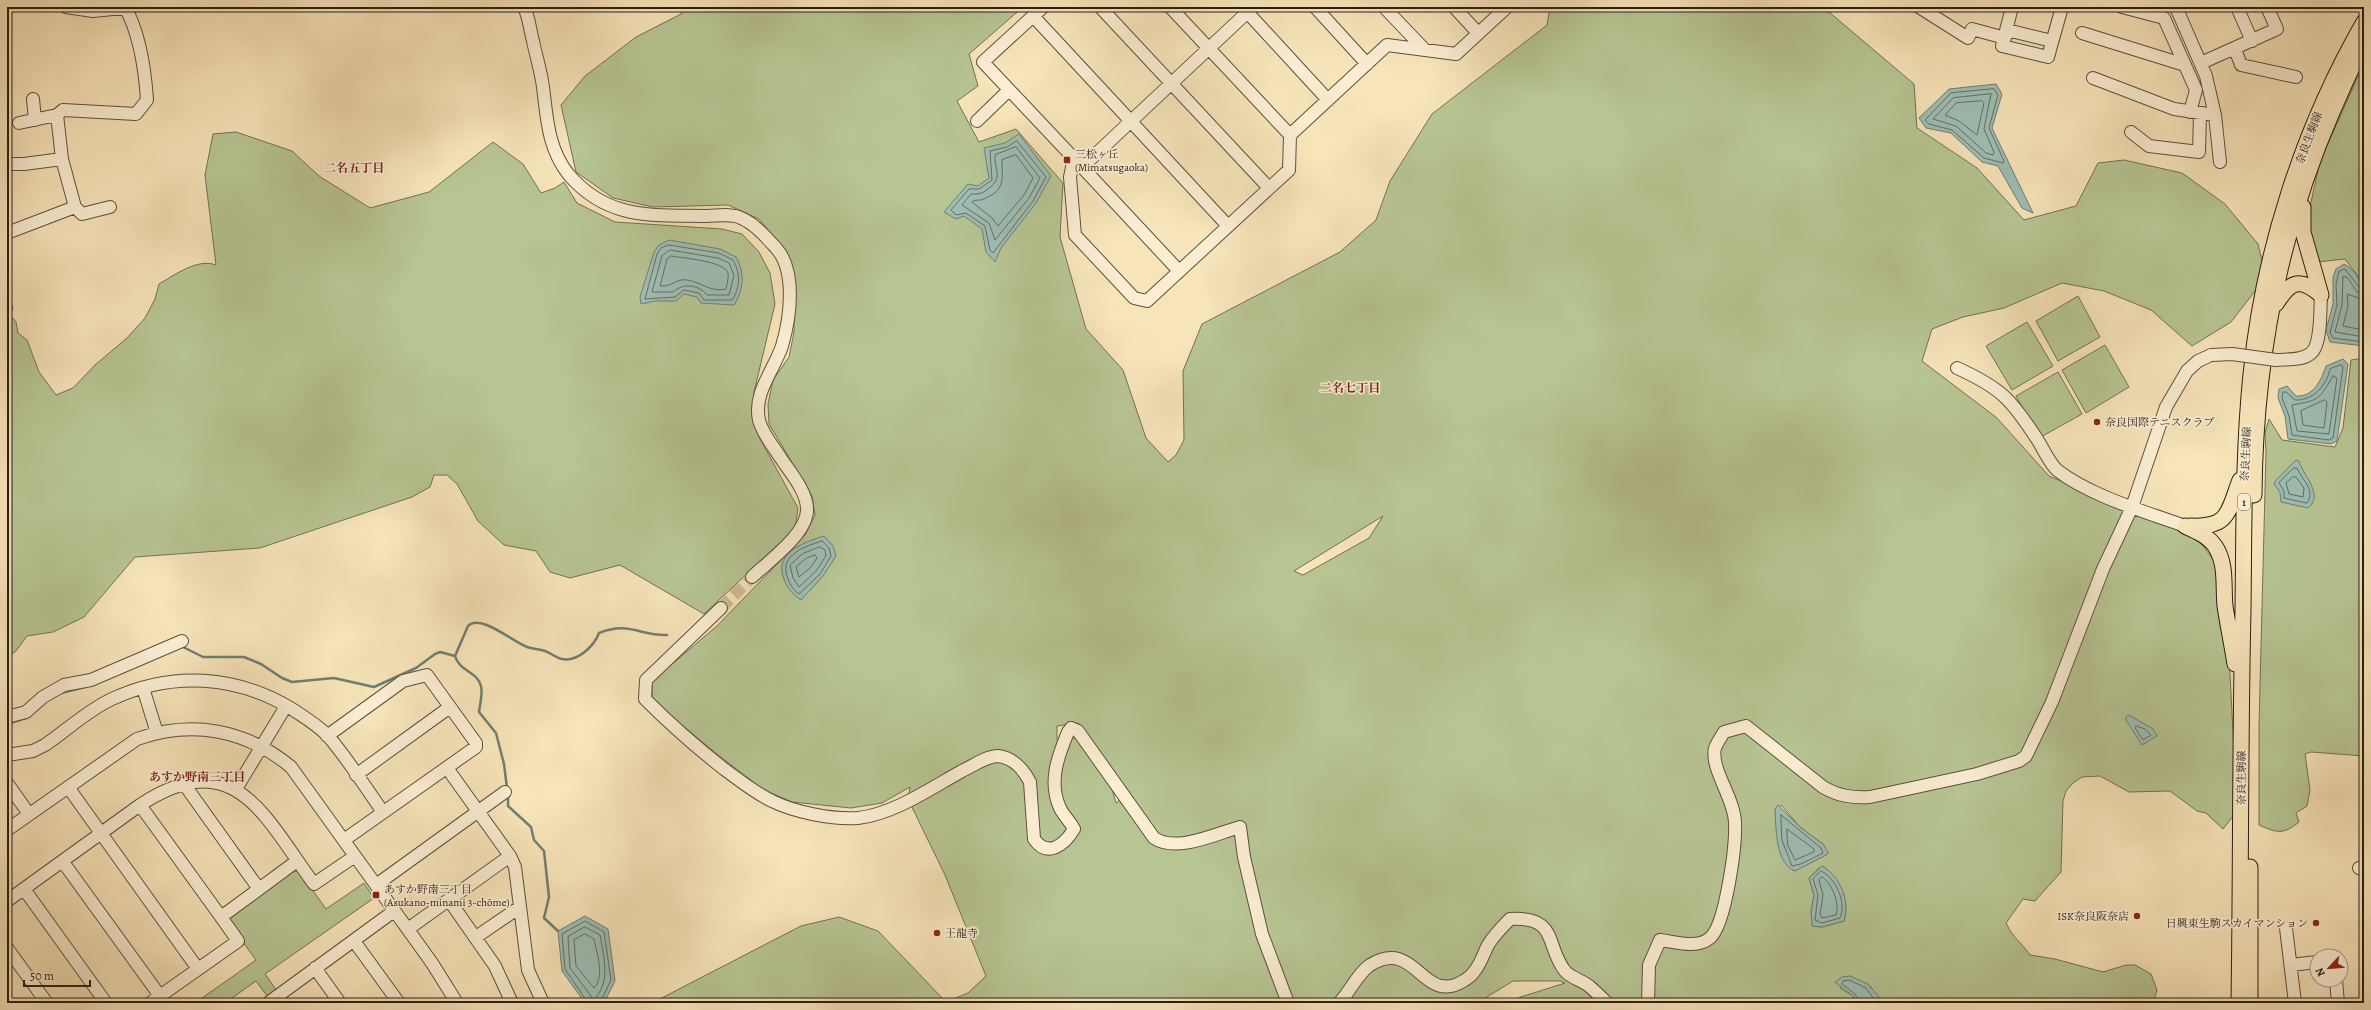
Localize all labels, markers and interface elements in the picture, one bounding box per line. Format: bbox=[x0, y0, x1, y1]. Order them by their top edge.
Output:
street label: 奈良生駒線 bbox=[2292, 110, 2326, 166]
place label: 三松ヶ丘 (Mimatsugaoka) bbox=[1075, 147, 1148, 175]
marker: 三松ヶ丘 (Mimatsugaoka) bbox=[1062, 155, 1072, 165]
district label: 二名五丁目 bbox=[324, 160, 384, 176]
district label: 二名七丁目 bbox=[1320, 380, 1380, 396]
place label: 奈良国際テニスクラブ bbox=[2105, 415, 2215, 430]
marker: 奈良国際テニスクラブ bbox=[2092, 417, 2102, 427]
street label: 奈良生駒線 bbox=[2237, 426, 2255, 482]
road number: 1 bbox=[2238, 494, 2250, 510]
street label: 奈良生駒線 bbox=[2234, 751, 2249, 806]
district label: あすか野南三丁目 bbox=[149, 769, 245, 785]
place label: あすか野南三丁目 (Asukano-minami 3-chōme) bbox=[384, 882, 510, 910]
marker: あすか野南三丁目 (Asukano-minami 3-chōme) bbox=[371, 890, 381, 900]
place label: ISK奈良阪奈店 bbox=[2057, 909, 2129, 924]
marker: ISK奈良阪奈店 bbox=[2132, 911, 2142, 921]
place label: 日興東生駒スカイマンション bbox=[2166, 916, 2308, 931]
marker: 日興東生駒スカイマンション bbox=[2311, 918, 2321, 928]
place label: 王龍寺 bbox=[945, 926, 978, 941]
marker: 王龍寺 bbox=[932, 928, 942, 938]
north arrow bbox=[2309, 948, 2349, 988]
scale bar bbox=[24, 962, 90, 988]
text: N bbox=[2312, 965, 2329, 979]
text: 50 m bbox=[30, 968, 54, 984]

